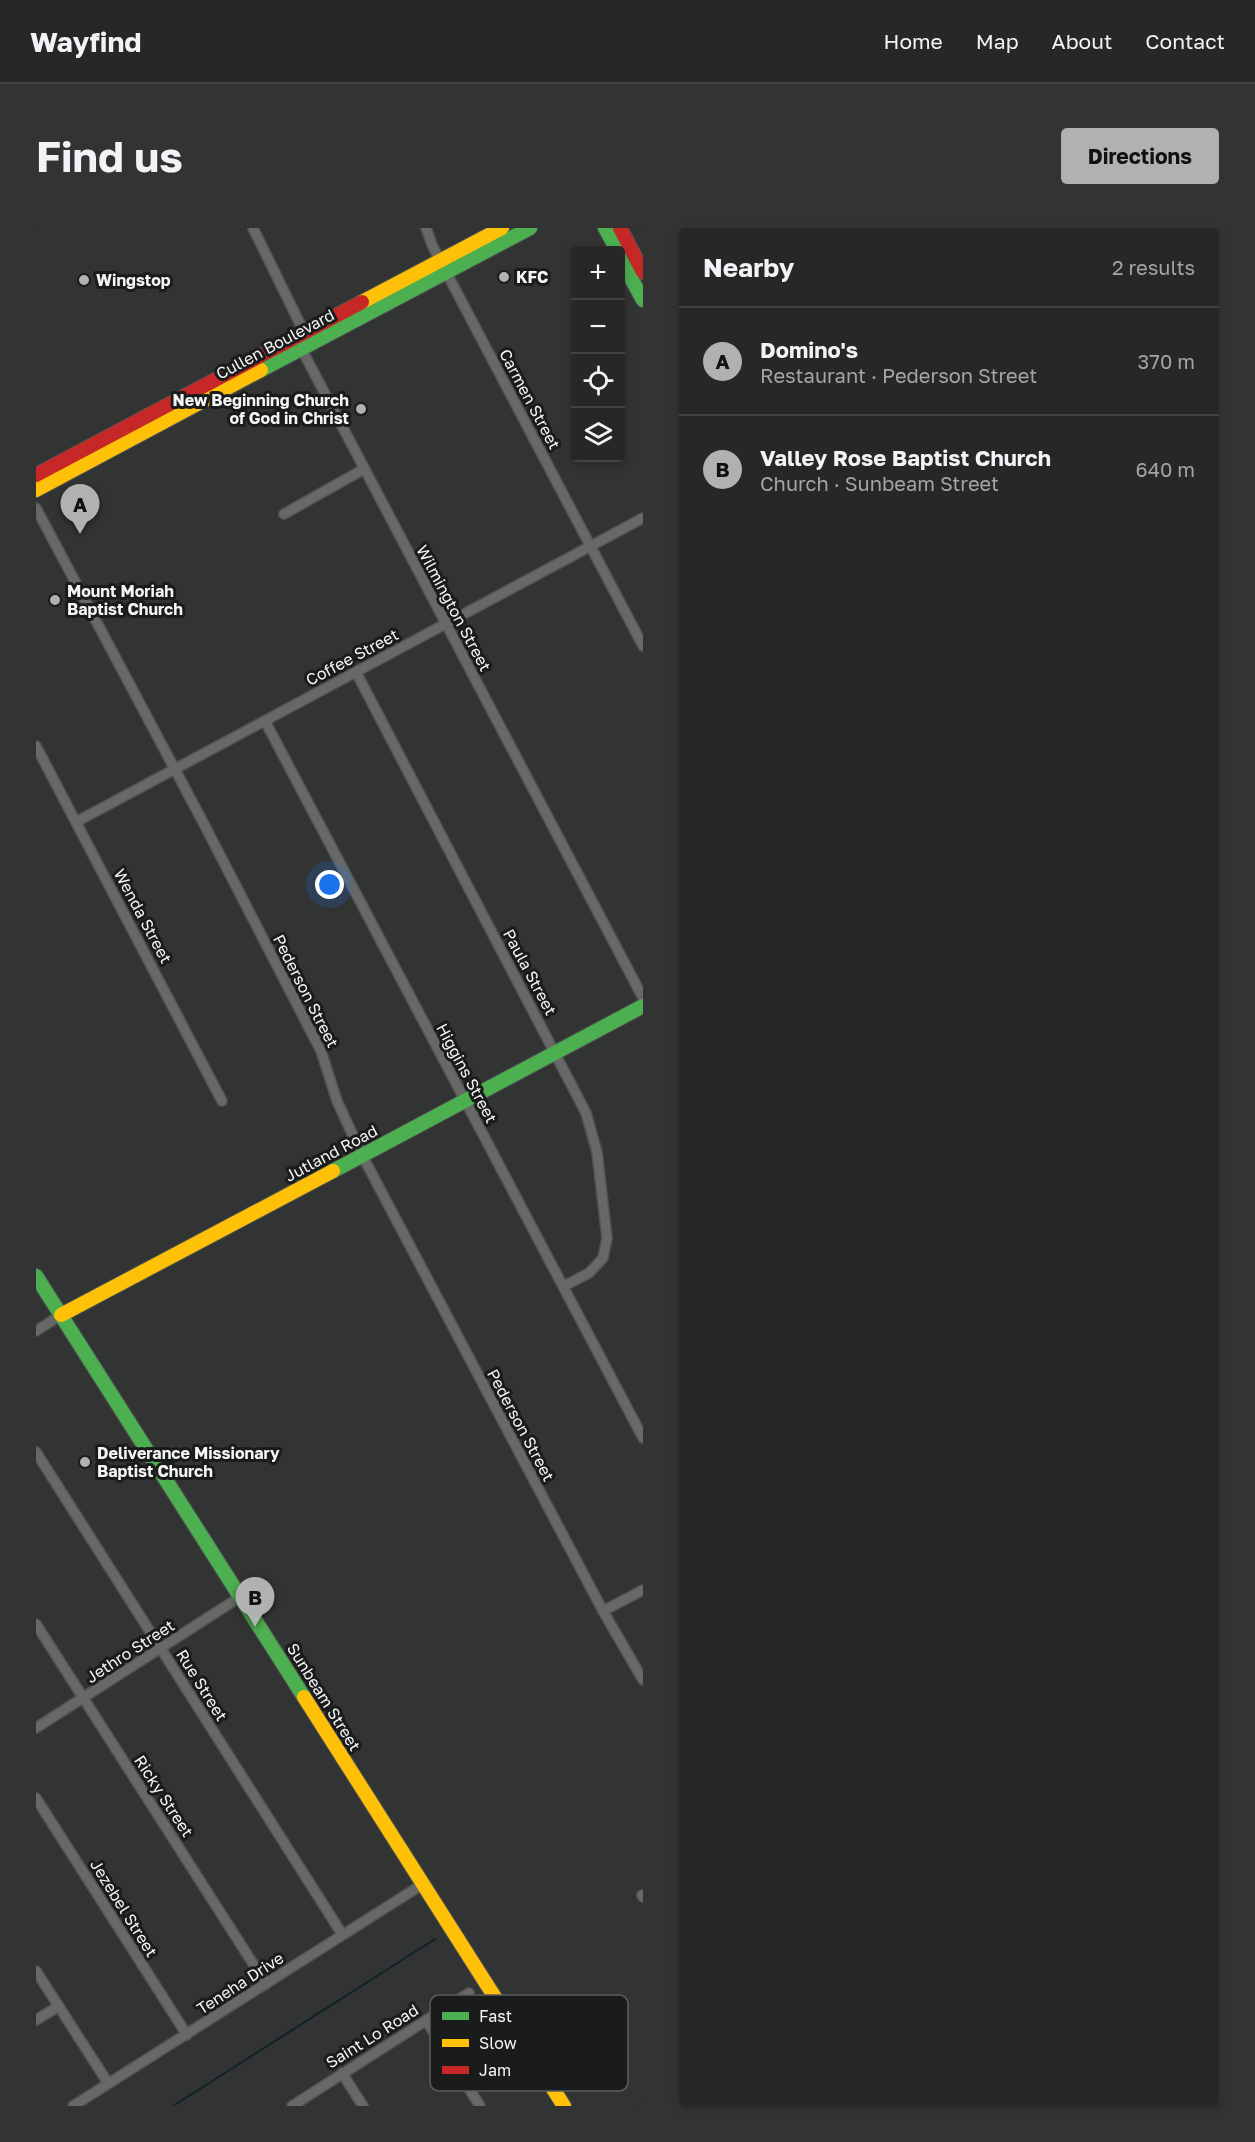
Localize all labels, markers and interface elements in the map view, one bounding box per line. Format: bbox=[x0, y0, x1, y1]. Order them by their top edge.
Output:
text: Wayfind bbox=[30, 25, 142, 58]
text: Home bbox=[883, 28, 943, 54]
text: Map bbox=[976, 28, 1019, 54]
text: About bbox=[1052, 28, 1112, 54]
text: Contact bbox=[1145, 28, 1225, 54]
button: Directions bbox=[1061, 128, 1219, 184]
text: Find us bbox=[36, 131, 183, 181]
map controls bbox=[571, 246, 625, 462]
button: + bbox=[571, 246, 625, 300]
text: Nearby bbox=[703, 252, 794, 283]
text: 2 results bbox=[1112, 255, 1195, 279]
place label: KFC bbox=[516, 267, 548, 287]
place label: Wingstop bbox=[96, 270, 171, 290]
marker: KFC bbox=[497, 270, 511, 284]
marker: Wingstop bbox=[77, 273, 91, 287]
button: − bbox=[571, 300, 625, 354]
street label: Cullen Boulevard bbox=[212, 304, 338, 384]
text: Domino's bbox=[760, 336, 858, 363]
street label: Carmen Street bbox=[495, 345, 565, 453]
text: A bbox=[715, 349, 730, 373]
text: 370 m bbox=[1138, 349, 1195, 373]
button: locate bbox=[571, 354, 625, 408]
text: Restaurant · Pederson Street bbox=[760, 363, 1037, 387]
place label: New Beginning Church of God in Christ bbox=[173, 390, 349, 428]
marker: New Beginning Church of God in Christ bbox=[354, 402, 368, 416]
button: layers bbox=[571, 408, 625, 462]
text: Valley Rose Baptist Church bbox=[760, 444, 1051, 471]
text: B bbox=[715, 457, 730, 481]
text: 640 m bbox=[1136, 457, 1195, 481]
text: Church · Sunbeam Street bbox=[760, 471, 999, 495]
pin: A bbox=[60, 484, 99, 534]
street label: Wilmington Street bbox=[412, 541, 496, 675]
place label: Mount Moriah Baptist Church bbox=[67, 581, 183, 619]
marker: Mount Moriah Baptist Church bbox=[48, 593, 62, 607]
street label: Coffee Street bbox=[302, 624, 402, 690]
street label: Wenda Street bbox=[110, 865, 176, 967]
your location bbox=[315, 870, 344, 899]
street label: Paula Street bbox=[499, 926, 561, 1018]
street label: Pederson Street bbox=[269, 931, 343, 1051]
street label: Higgins Street bbox=[432, 1020, 502, 1126]
street label: Jutland Road bbox=[281, 1120, 381, 1186]
street label: Pederson Street bbox=[483, 1365, 559, 1485]
place label: Deliverance Missionary Baptist Church bbox=[97, 1443, 280, 1481]
marker: Deliverance Missionary Baptist Church bbox=[78, 1455, 92, 1469]
pin: B bbox=[236, 1578, 274, 1627]
street label: Jethro Street bbox=[82, 1615, 178, 1687]
street label: Sunbeam Street bbox=[283, 1639, 365, 1755]
street label: Rue Street bbox=[172, 1645, 232, 1725]
street label: Ricky Street bbox=[130, 1751, 198, 1841]
street label: Jezebel Street bbox=[86, 1856, 162, 1960]
street label: Teneha Drive bbox=[193, 1948, 287, 2018]
legend bbox=[430, 1995, 628, 2091]
street label: Saint Lo Road bbox=[322, 2000, 422, 2072]
text: Fast bbox=[479, 2006, 512, 2026]
text: Slow bbox=[479, 2033, 517, 2053]
text: Jam bbox=[479, 2060, 511, 2080]

